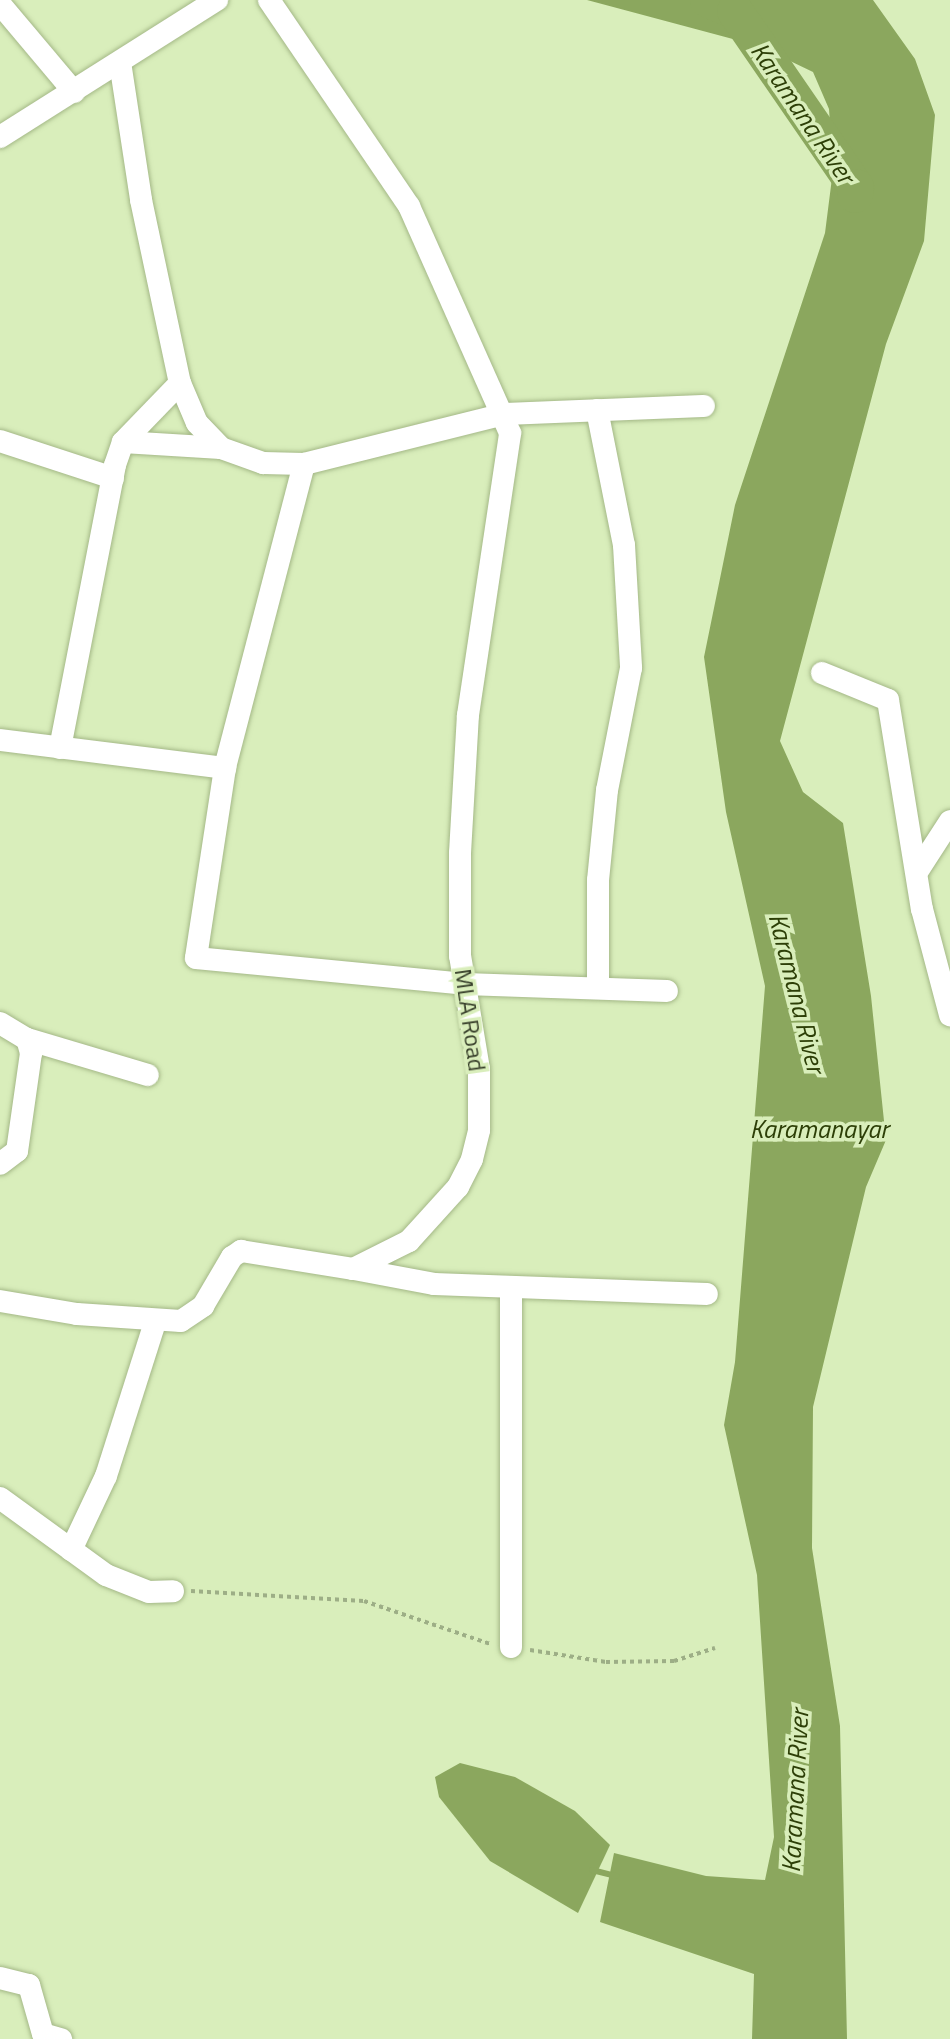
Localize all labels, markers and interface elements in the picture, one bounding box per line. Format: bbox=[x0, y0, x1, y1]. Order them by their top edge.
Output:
water label: Karamana River bbox=[744, 37, 862, 189]
water label: Karamana River bbox=[762, 910, 832, 1076]
street label: MLA Road bbox=[449, 967, 491, 1073]
water label: Karamanayar bbox=[750, 1113, 888, 1145]
water label: Karamana River bbox=[775, 1709, 815, 1873]

